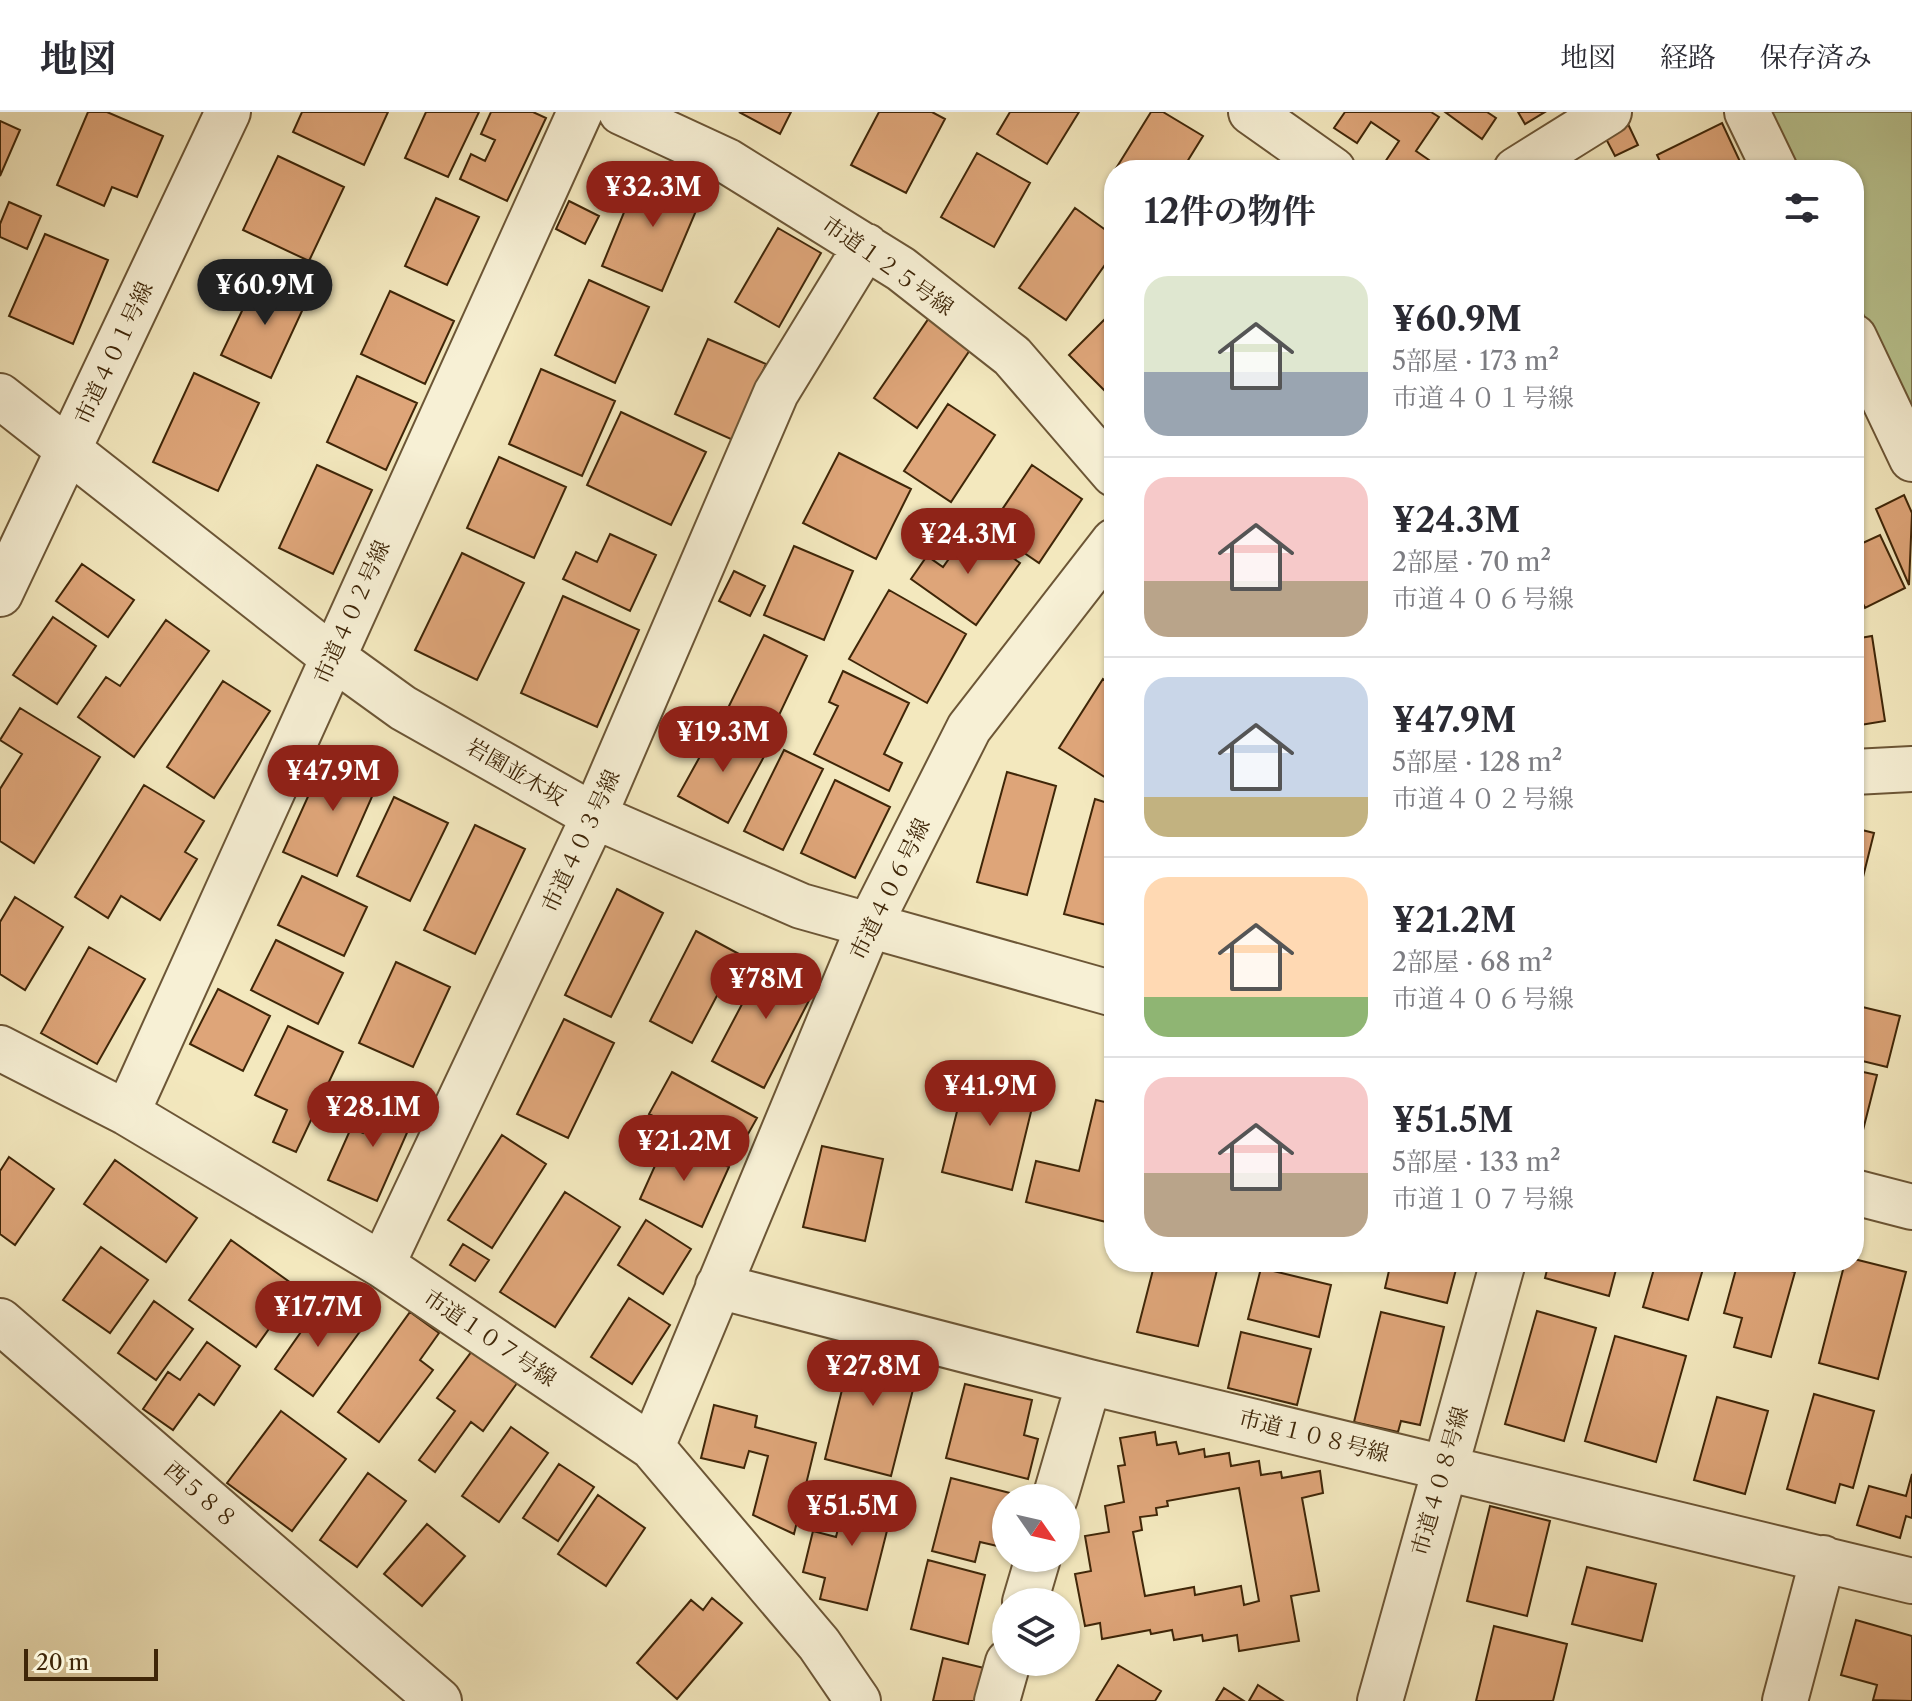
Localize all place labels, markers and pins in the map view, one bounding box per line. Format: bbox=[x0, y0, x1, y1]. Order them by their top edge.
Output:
pin: ¥32.3M bbox=[588, 161, 718, 229]
pin: ¥60.9M bbox=[200, 259, 330, 327]
pin: ¥24.3M bbox=[903, 508, 1033, 576]
pin: ¥19.3M bbox=[658, 706, 788, 774]
pin: ¥47.9M bbox=[268, 745, 398, 813]
pin: ¥78M bbox=[719, 953, 813, 1021]
pin: ¥41.9M bbox=[925, 1060, 1055, 1128]
pin: ¥28.1M bbox=[308, 1081, 438, 1149]
pin: ¥21.2M bbox=[619, 1115, 749, 1183]
pin: ¥17.7M bbox=[253, 1281, 383, 1349]
pin: ¥27.8M bbox=[808, 1340, 938, 1408]
pin: ¥51.5M bbox=[787, 1480, 917, 1548]

